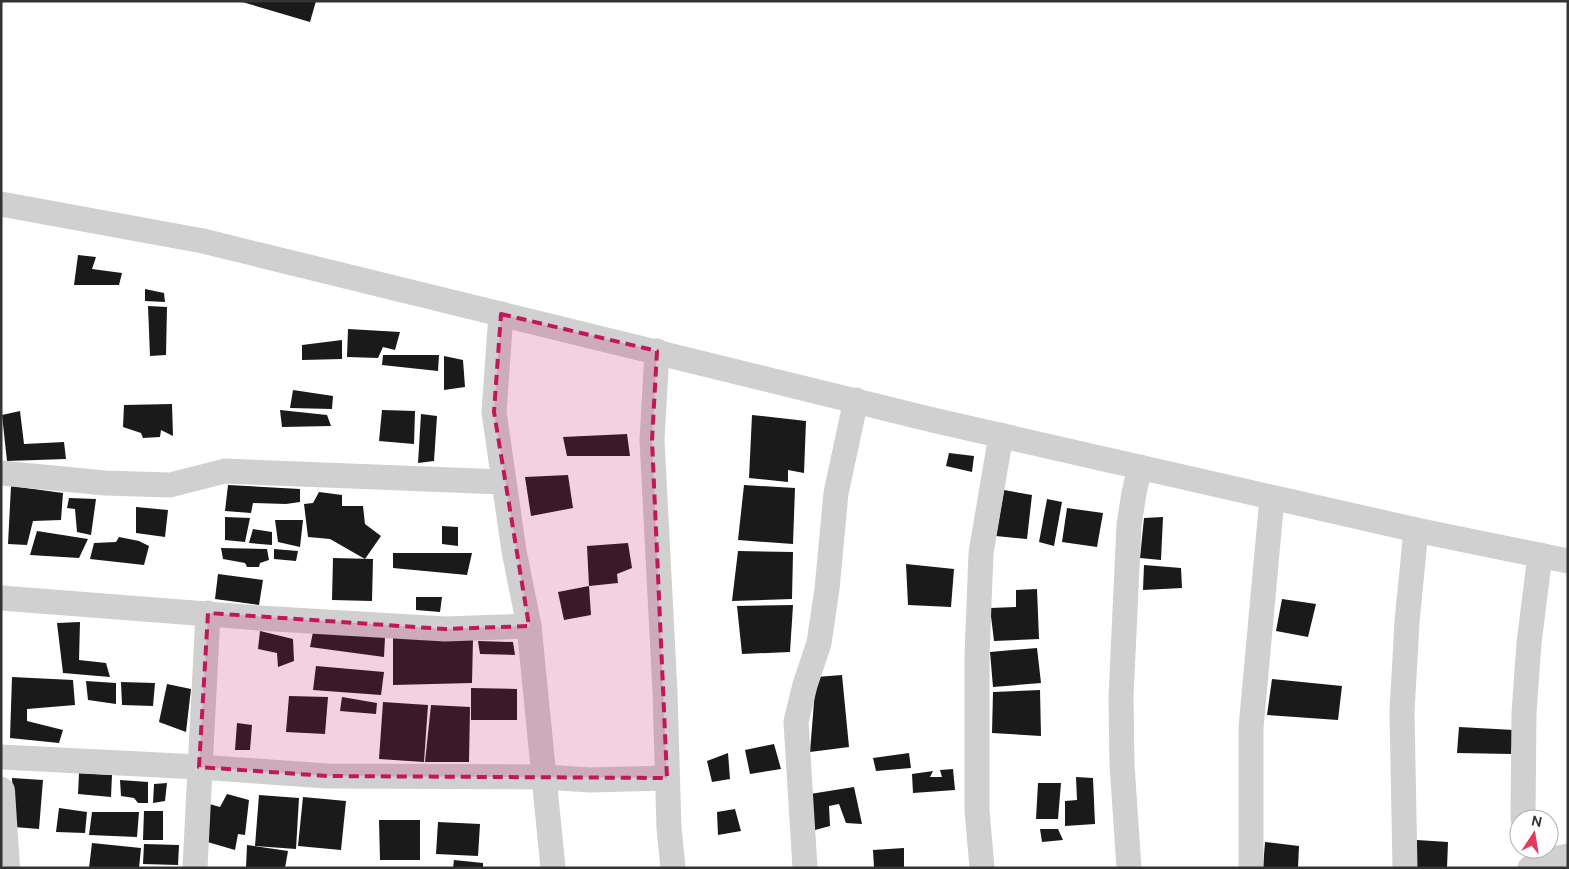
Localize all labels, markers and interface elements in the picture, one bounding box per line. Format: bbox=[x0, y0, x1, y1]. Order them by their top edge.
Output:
north arrow bbox=[1509, 809, 1559, 859]
text: N bbox=[1530, 811, 1544, 831]

